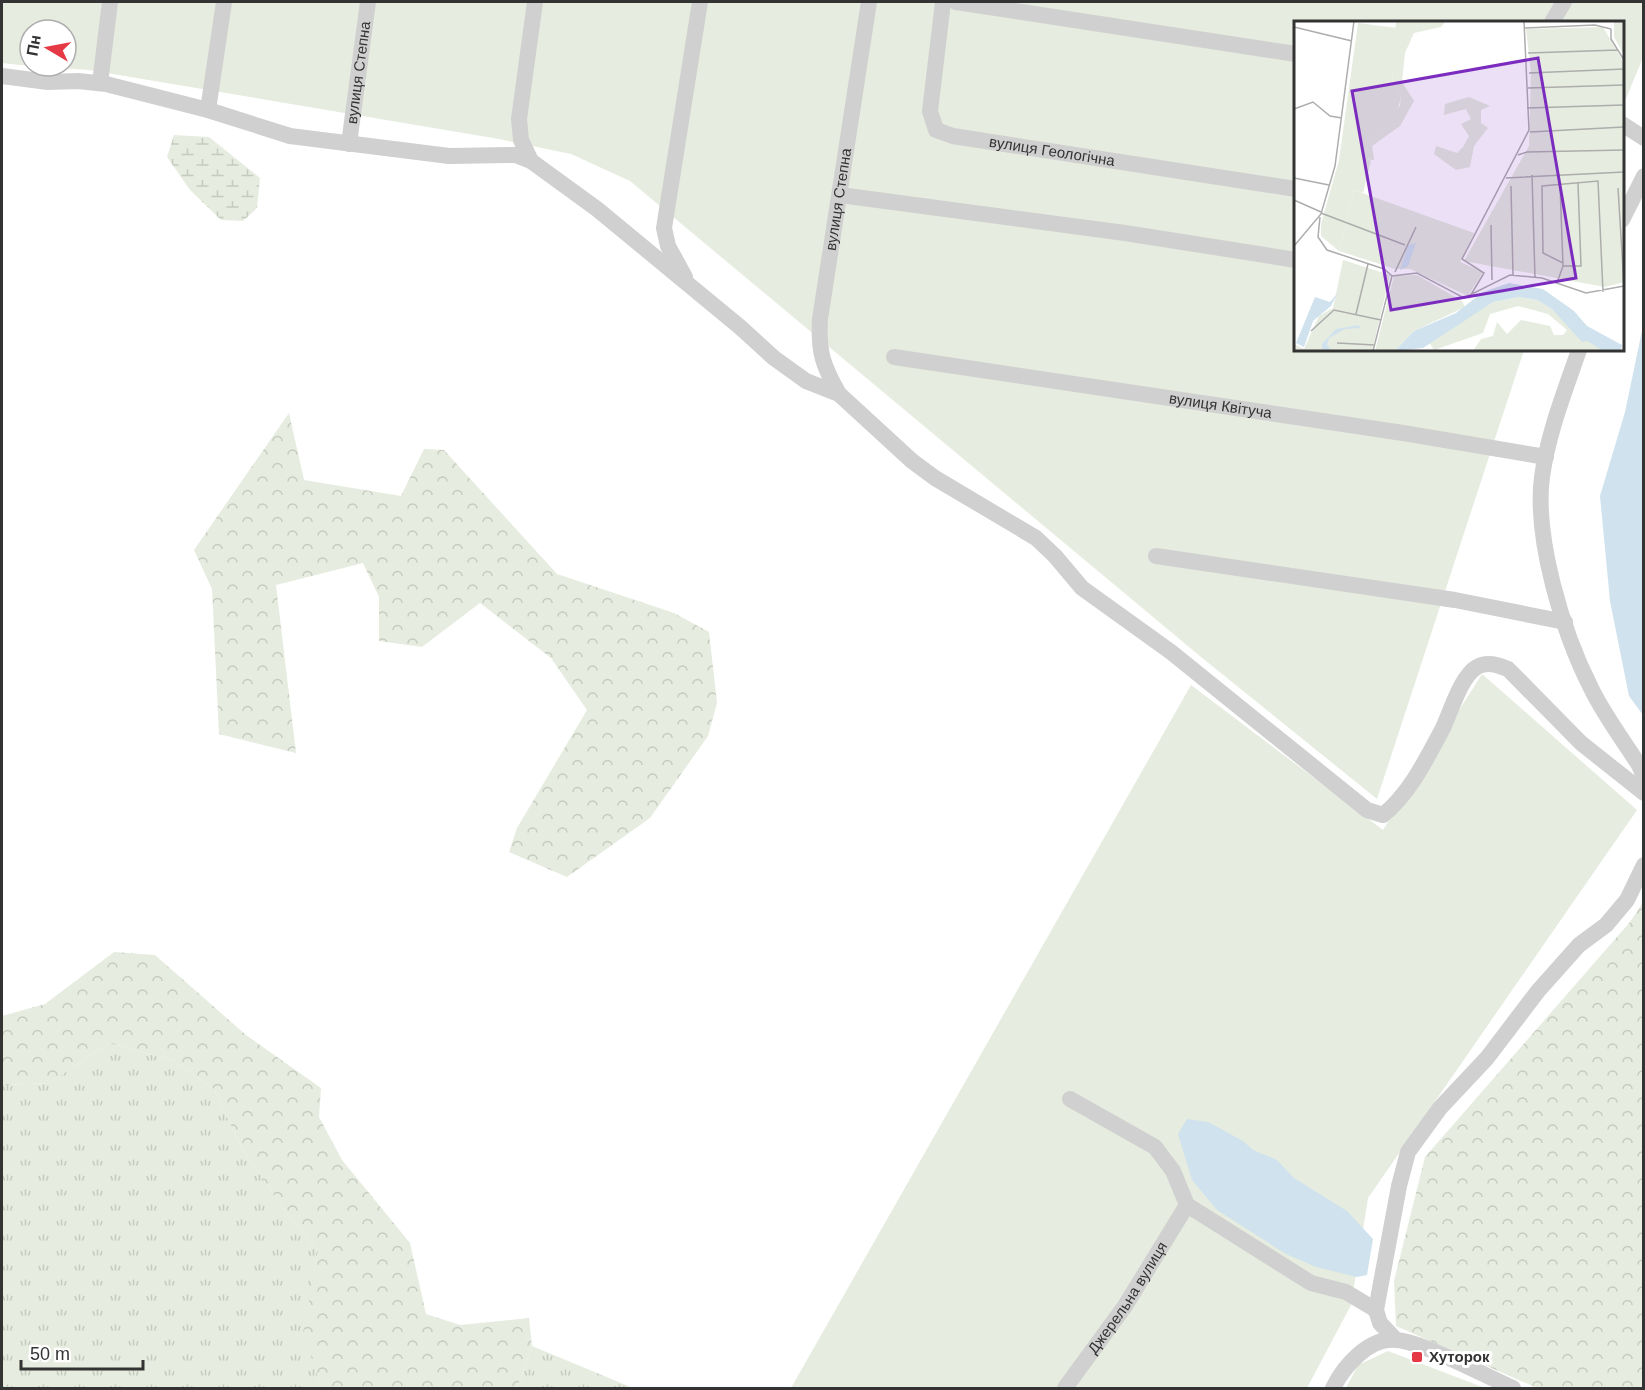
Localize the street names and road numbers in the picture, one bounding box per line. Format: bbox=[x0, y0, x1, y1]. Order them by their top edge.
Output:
street label: вулиця Степна bbox=[343, 19, 373, 125]
street label: вулиця Геологічна bbox=[988, 133, 1117, 169]
street label: вулиця Степна bbox=[822, 146, 854, 252]
street label: вулиця Квітуча bbox=[1168, 389, 1274, 421]
street label: Джерельна вулиця bbox=[1084, 1238, 1170, 1357]

